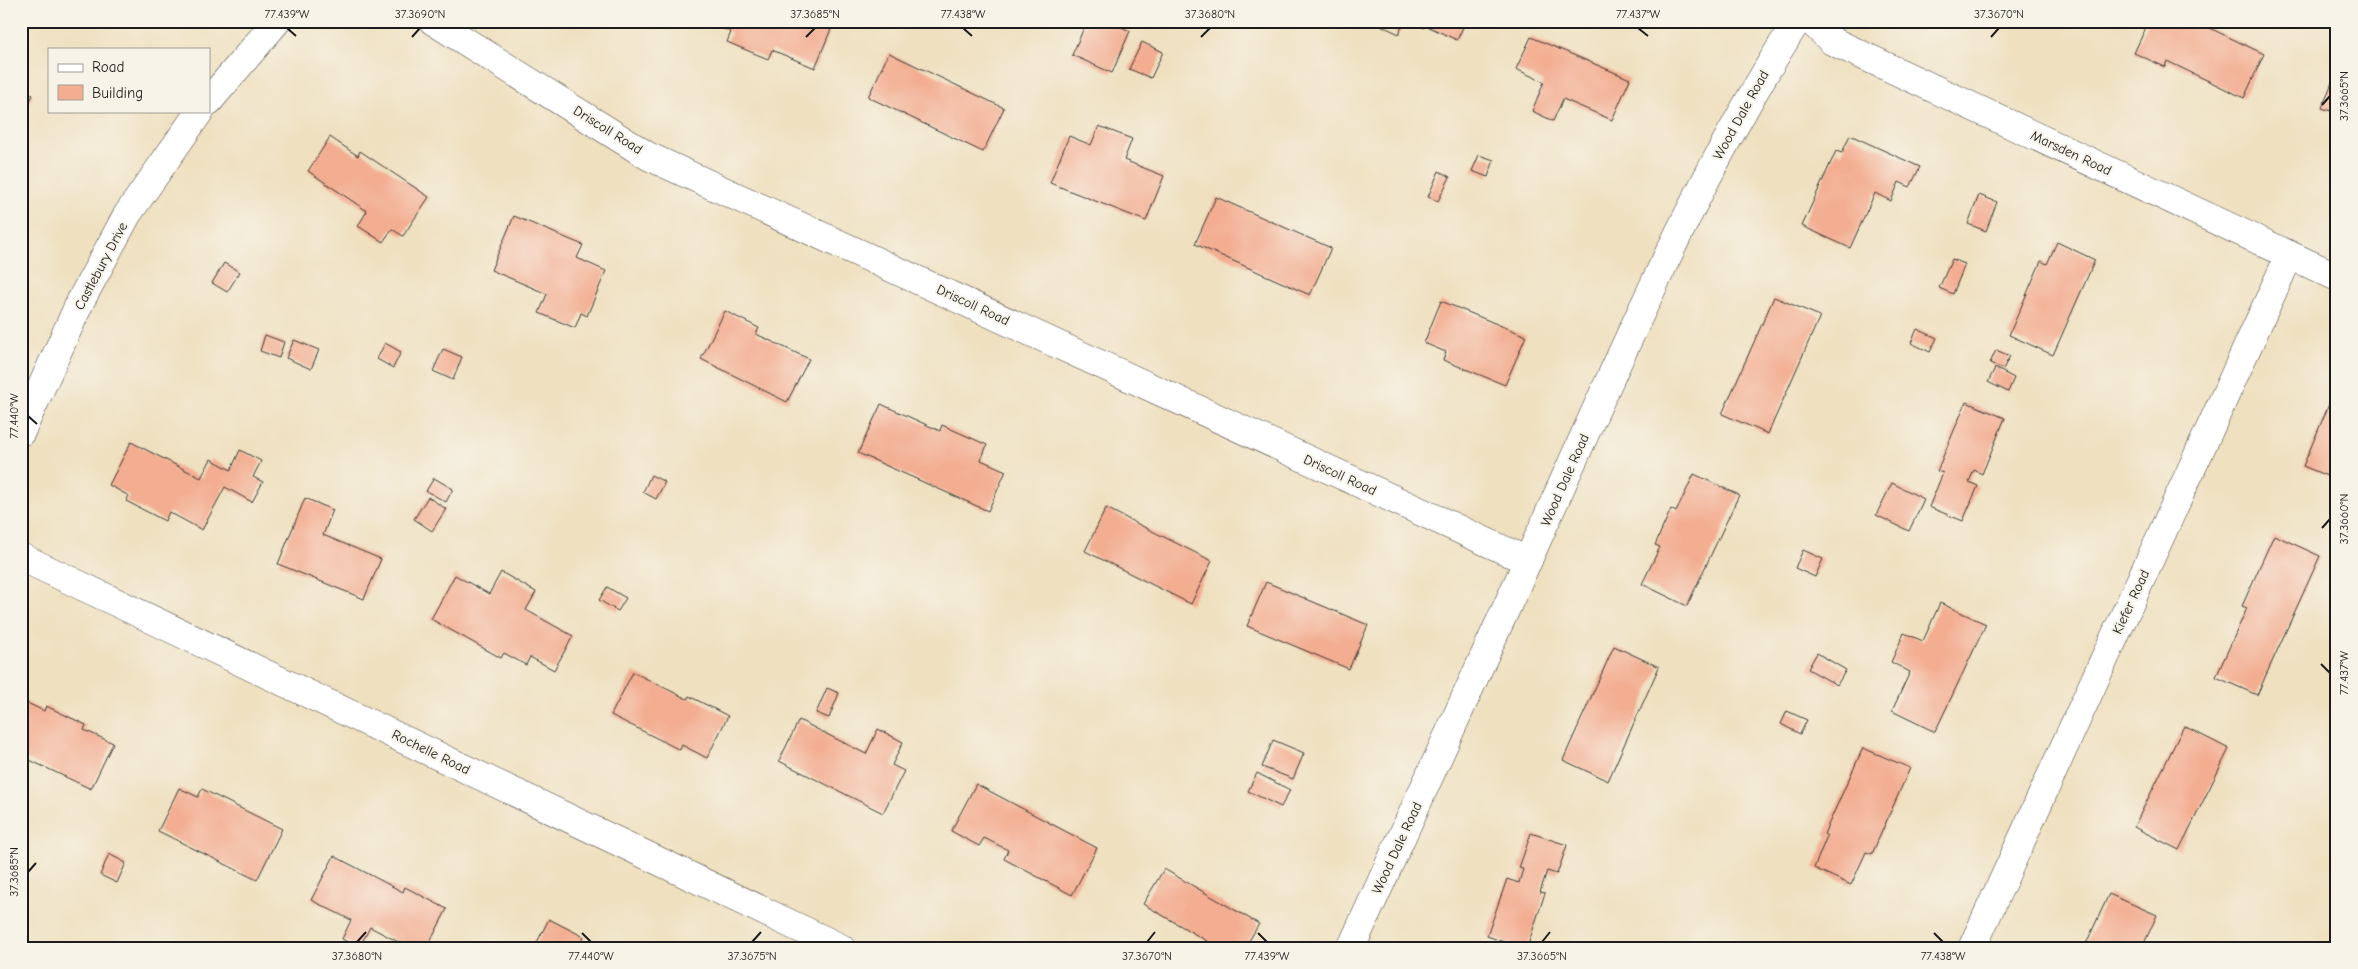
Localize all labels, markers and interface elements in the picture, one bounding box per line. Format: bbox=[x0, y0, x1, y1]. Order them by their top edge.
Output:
text: 77.439°W bbox=[265, 7, 310, 21]
text: 37.3690°N bbox=[395, 7, 445, 21]
text: 37.3685°N bbox=[790, 7, 840, 21]
text: 77.438°W bbox=[941, 7, 986, 21]
text: 37.3680°N bbox=[1185, 7, 1235, 21]
text: 77.437°W bbox=[1616, 7, 1661, 21]
text: 37.3670°N bbox=[1974, 7, 2024, 21]
legend bbox=[48, 48, 210, 112]
text: Road bbox=[92, 58, 124, 76]
street label: Wood Dale Road bbox=[1709, 67, 1773, 163]
text: 37.3665°N bbox=[2337, 71, 2351, 121]
text: Building bbox=[92, 84, 143, 102]
street label: Driscoll Road bbox=[570, 102, 646, 158]
street label: Marsden Road bbox=[2028, 127, 2114, 179]
street label: Castlebury Drive bbox=[71, 219, 131, 313]
street label: Driscoll Road bbox=[934, 281, 1012, 329]
text: 77.440°W bbox=[7, 393, 21, 439]
street label: Wood Dale Road bbox=[1537, 431, 1593, 529]
street label: Driscoll Road bbox=[1301, 451, 1379, 499]
text: 37.3660°N bbox=[2337, 494, 2351, 544]
street label: Kiefer Road bbox=[2109, 567, 2153, 637]
text: 77.437°W bbox=[2337, 650, 2351, 695]
street label: Rochelle Road bbox=[389, 726, 473, 778]
street label: Wood Dale Road bbox=[1368, 799, 1426, 897]
text: 37.3685°N bbox=[7, 847, 21, 897]
text: 37.3680°N bbox=[332, 949, 382, 963]
text: 77.440°W bbox=[568, 949, 614, 963]
text: 37.3675°N bbox=[727, 949, 777, 963]
text: 37.3670°N bbox=[1122, 949, 1172, 963]
text: 77.439°W bbox=[1245, 949, 1290, 963]
text: 37.3665°N bbox=[1517, 949, 1567, 963]
text: 77.438°W bbox=[1921, 949, 1966, 963]

